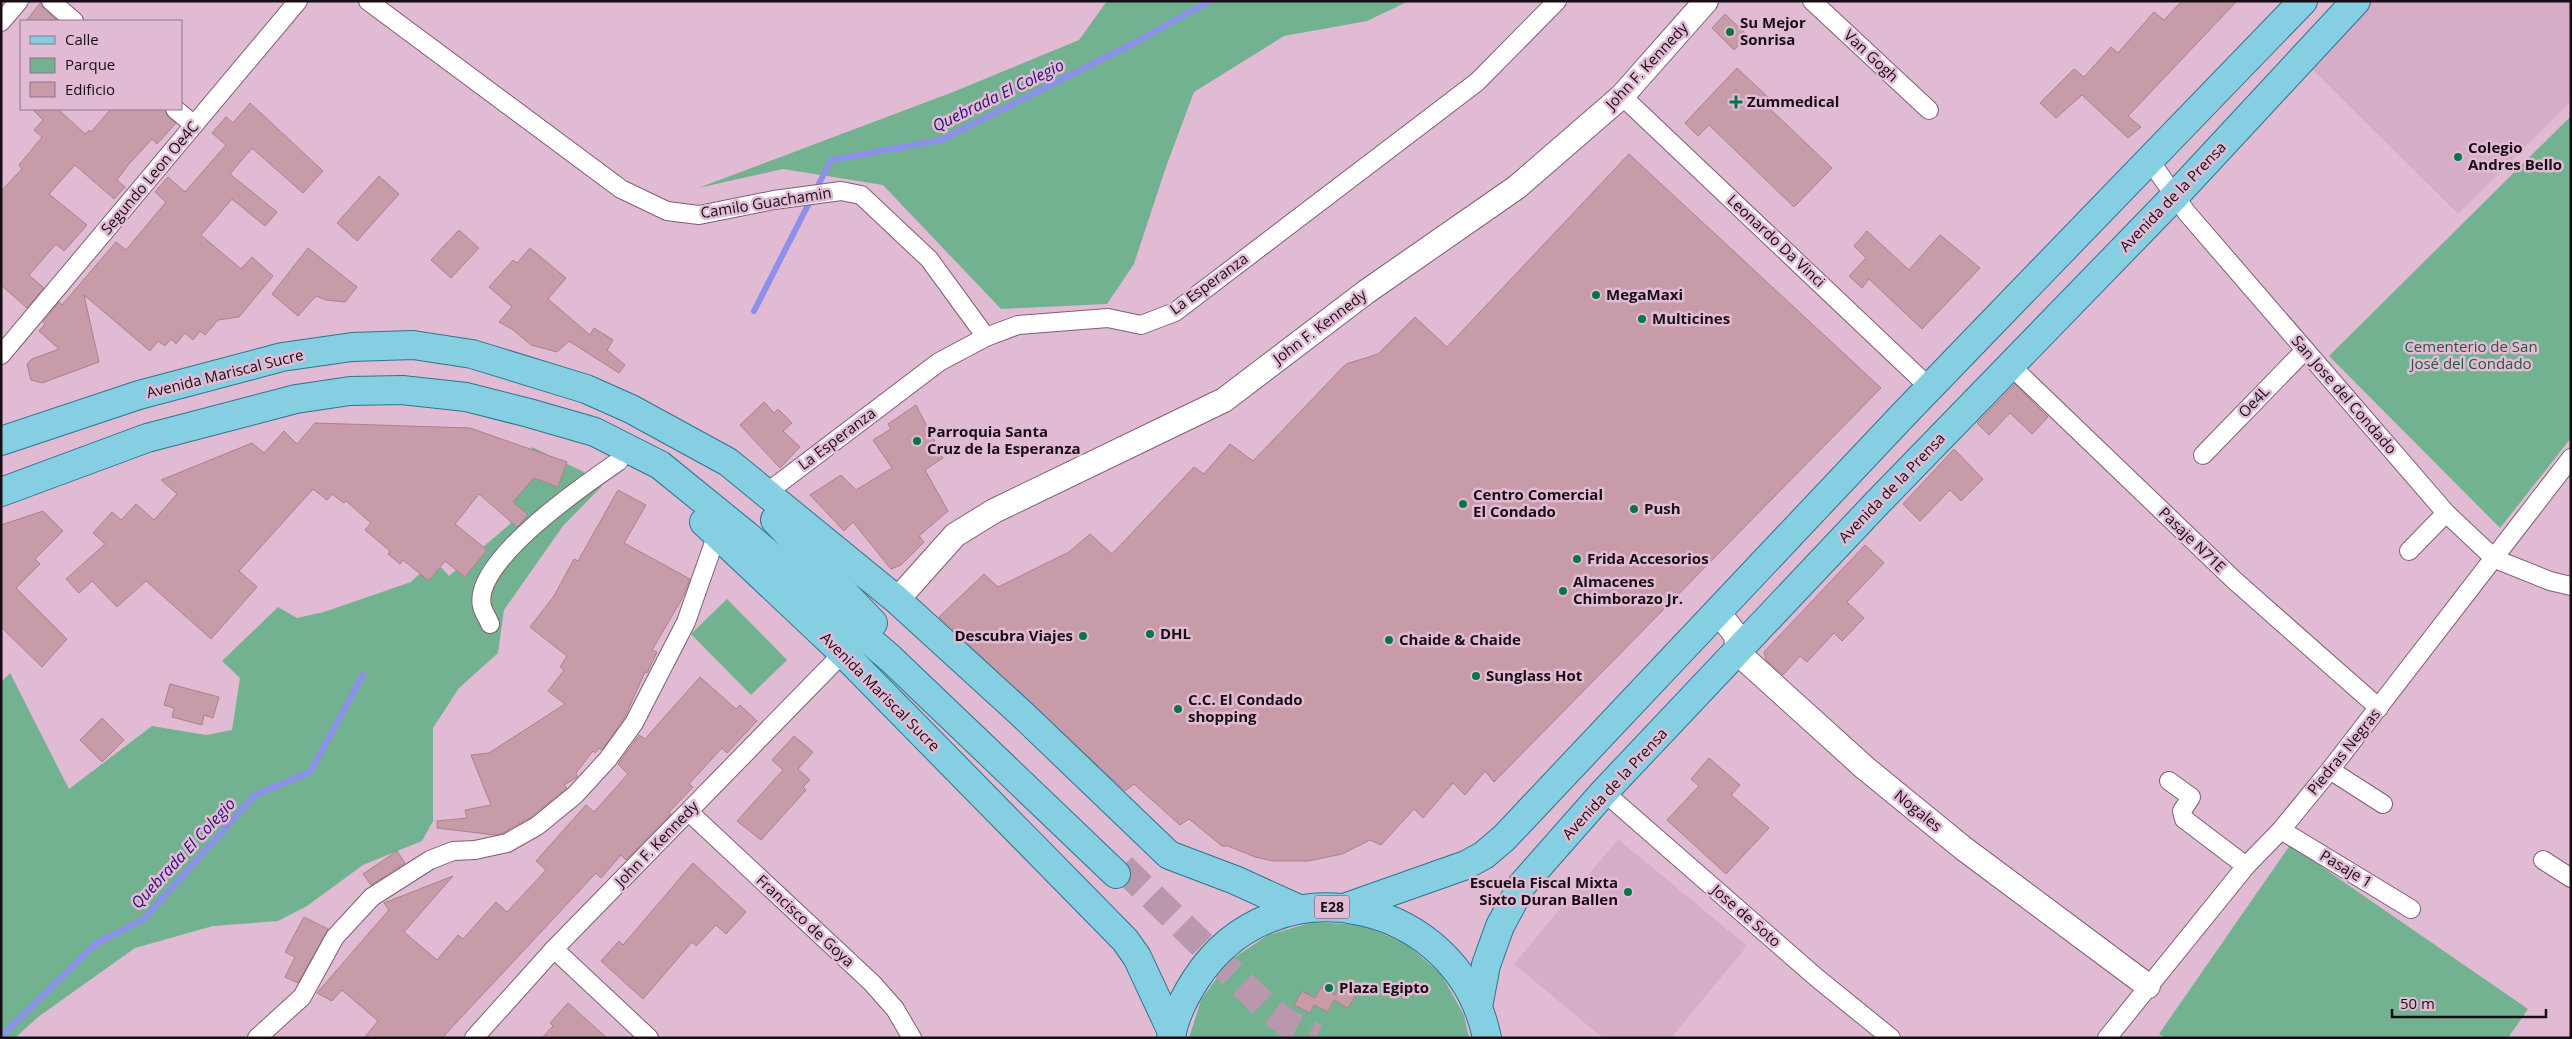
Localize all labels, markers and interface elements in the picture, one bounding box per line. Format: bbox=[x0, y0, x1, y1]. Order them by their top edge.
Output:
place label: Su Mejor Sonrisa bbox=[1740, 12, 1806, 49]
street label: John F. Kennedy bbox=[1599, 17, 1692, 115]
legend bbox=[20, 20, 182, 110]
street label: Van Gogh bbox=[1840, 25, 1903, 86]
marker: Su Mejor Sonrisa bbox=[1724, 26, 1736, 38]
text: Calle bbox=[65, 29, 99, 49]
text: Parque bbox=[65, 54, 115, 74]
water label: Quebrada El Colegio bbox=[928, 54, 1068, 136]
text: Edificio bbox=[65, 79, 115, 99]
place label: Zummedical bbox=[1747, 91, 1839, 111]
marker: Zummedical bbox=[1729, 95, 1743, 109]
street label: Segundo Leon Oe4C bbox=[96, 117, 202, 238]
street label: Avenida de la Prensa bbox=[2115, 137, 2230, 256]
place label: Colegio Andres Bello bbox=[2468, 137, 2562, 174]
marker: Colegio Andres Bello bbox=[2452, 151, 2464, 163]
street label: Camilo Guachamin bbox=[699, 182, 833, 222]
street label: Leonardo Da Vinci bbox=[1723, 190, 1830, 291]
street label: La Esperanza bbox=[1165, 248, 1252, 318]
street label: John F. Kennedy bbox=[1267, 284, 1371, 369]
place label: MegaMaxi bbox=[1606, 284, 1683, 304]
marker: MegaMaxi bbox=[1590, 289, 1602, 301]
place label: Multicines bbox=[1652, 308, 1730, 328]
marker: Multicines bbox=[1636, 313, 1648, 325]
street label: San Jose del Condado bbox=[2288, 331, 2402, 458]
park label: Cementerio de San José del Condado bbox=[2404, 336, 2538, 373]
street label: Avenida Mariscal Sucre bbox=[144, 344, 305, 402]
street label: Oe4L bbox=[2233, 381, 2273, 421]
street label: La Esperanza bbox=[794, 402, 879, 474]
place label: Parroquia Santa Cruz de la Esperanza bbox=[927, 421, 1081, 458]
street label: Avenida de la Prensa bbox=[1834, 428, 1949, 547]
marker: Parroquia Santa Cruz de la Esperanza bbox=[911, 435, 923, 447]
place label: Centro Comercial El Condado bbox=[1473, 484, 1603, 521]
marker: Centro Comercial El Condado bbox=[1457, 498, 1469, 510]
place label: Push bbox=[1644, 498, 1681, 518]
street label: Pasaje N71E bbox=[2155, 502, 2230, 576]
marker: Push bbox=[1628, 503, 1640, 515]
place label: Frida Accesorios bbox=[1587, 548, 1709, 568]
marker: Frida Accesorios bbox=[1571, 553, 1583, 565]
place label: Almacenes Chimborazo Jr. bbox=[1573, 571, 1683, 608]
marker: Almacenes Chimborazo Jr. bbox=[1557, 585, 1569, 597]
place label: DHL bbox=[1160, 623, 1191, 643]
place label: Descubra Viajes bbox=[954, 625, 1073, 645]
street label: Avenida Mariscal Sucre bbox=[817, 627, 945, 755]
marker: DHL bbox=[1144, 628, 1156, 640]
place label: Chaide & Chaide bbox=[1399, 629, 1521, 649]
marker: Descubra Viajes bbox=[1077, 630, 1089, 642]
marker: Chaide & Chaide bbox=[1383, 634, 1395, 646]
place label: Sunglass Hot bbox=[1486, 665, 1583, 685]
marker: Sunglass Hot bbox=[1470, 670, 1482, 682]
place label: C.C. El Condado shopping bbox=[1188, 689, 1302, 726]
marker: C.C. El Condado shopping bbox=[1172, 703, 1184, 715]
street label: Piedras Negras bbox=[2302, 704, 2384, 799]
street label: Avenida de la Prensa bbox=[1557, 723, 1671, 843]
street label: Nogales bbox=[1891, 785, 1947, 836]
water label: Quebrada El Colegio bbox=[126, 793, 240, 913]
street label: John F. Kennedy bbox=[609, 796, 703, 892]
street label: Pasaje 1 bbox=[2317, 845, 2376, 892]
street label: Francisco de Goya bbox=[752, 870, 859, 971]
place label: Escuela Fiscal Mixta Sixto Duran Ballen bbox=[1470, 872, 1618, 909]
street label: Jose de Soto bbox=[1706, 878, 1786, 951]
marker: Escuela Fiscal Mixta Sixto Duran Ballen bbox=[1622, 886, 1634, 898]
road number: E28 bbox=[1314, 896, 1350, 919]
place label: Plaza Egipto bbox=[1339, 977, 1429, 997]
marker: Plaza Egipto bbox=[1323, 982, 1335, 994]
scale bar bbox=[2392, 986, 2546, 1018]
text: 50 m bbox=[2400, 993, 2435, 1013]

